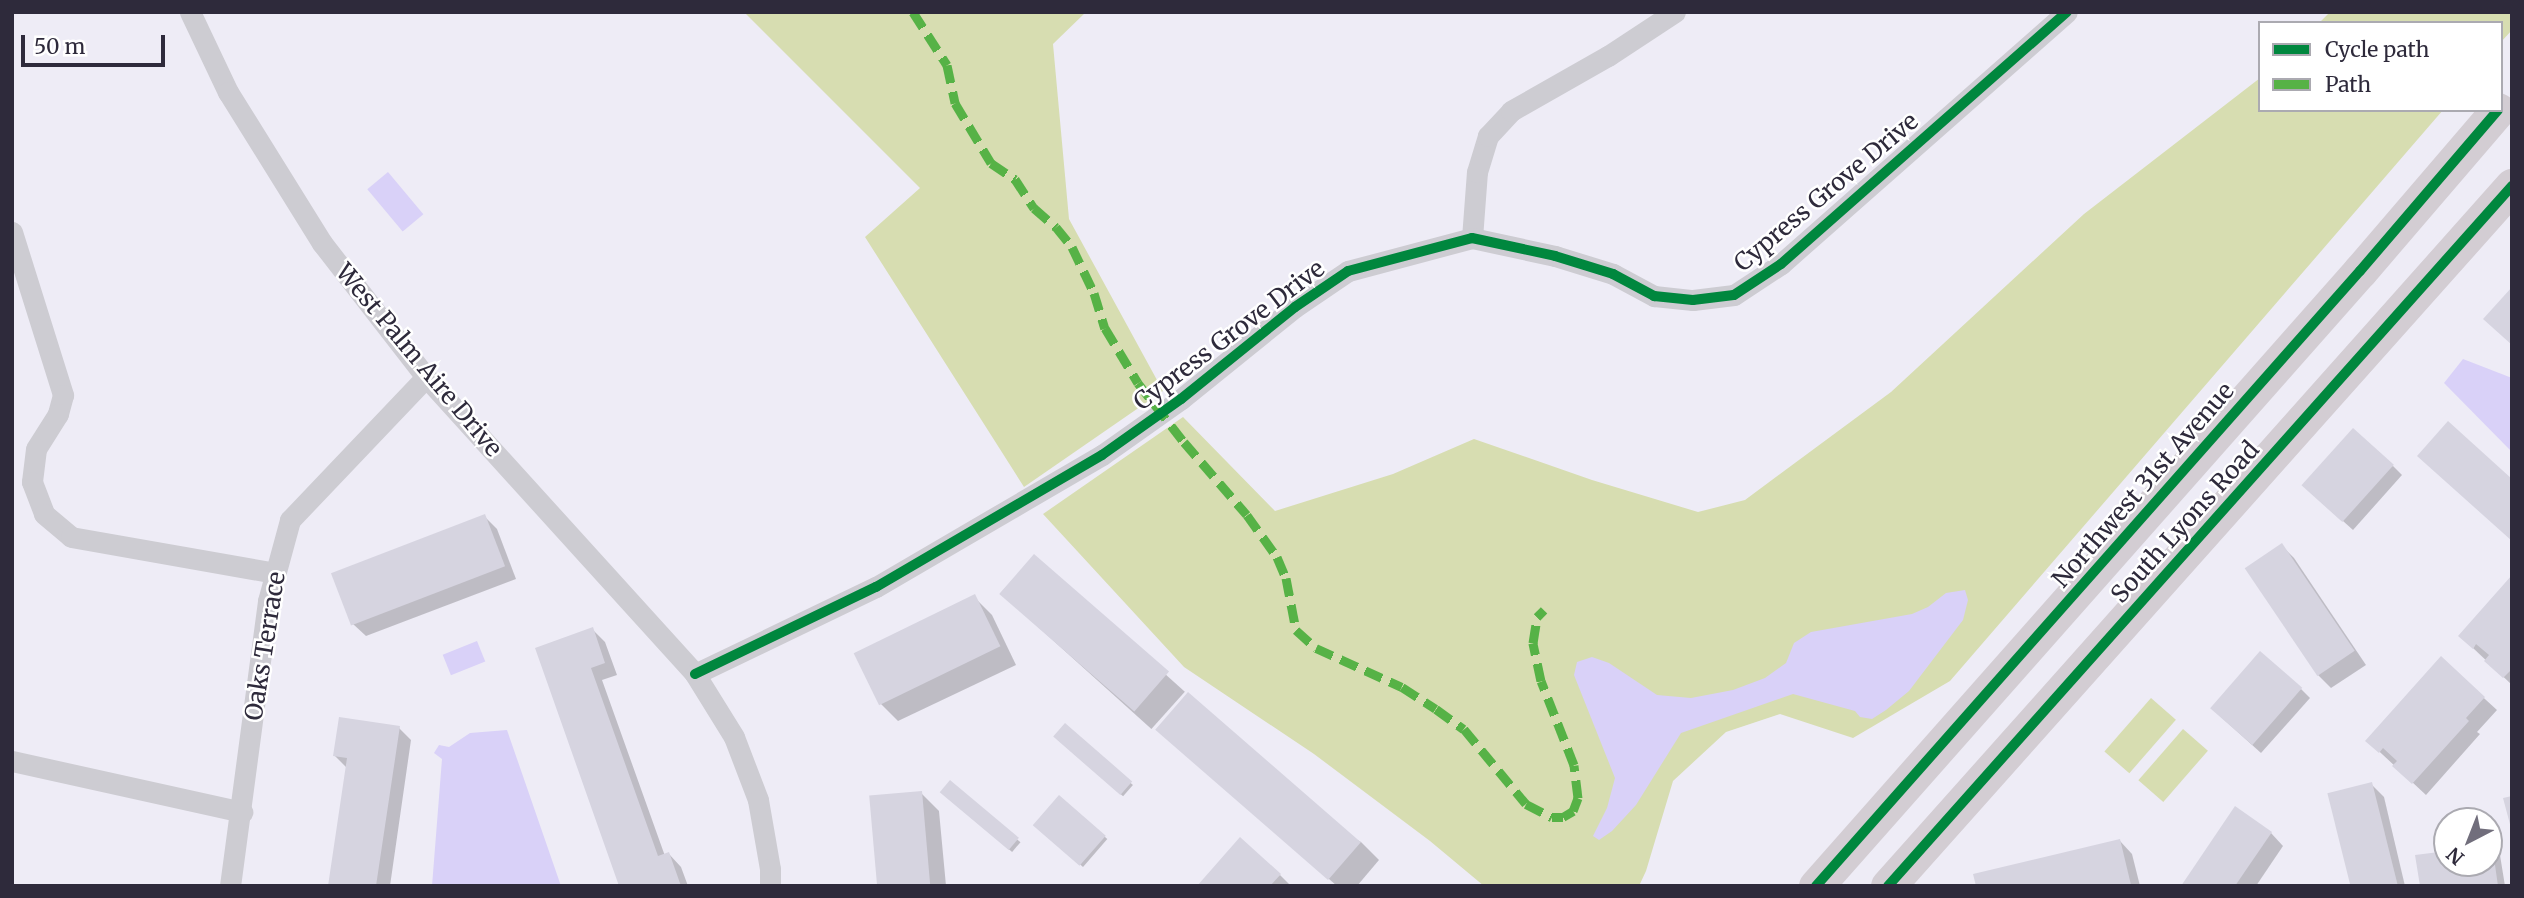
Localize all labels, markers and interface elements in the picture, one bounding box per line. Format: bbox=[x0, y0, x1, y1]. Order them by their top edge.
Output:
scale bar bbox=[24, 21, 168, 65]
legend bbox=[2258, 21, 2503, 112]
text: 50 m bbox=[34, 33, 85, 60]
text: Cycle path bbox=[2325, 36, 2429, 63]
text: Path bbox=[2325, 71, 2371, 98]
street label: Cypress Grove Drive bbox=[1728, 107, 1924, 277]
street label: Cypress Grove Drive bbox=[1128, 254, 1330, 416]
street label: West Palm Aire Drive bbox=[330, 258, 508, 462]
street label: Northwest 31st Avenue bbox=[2046, 377, 2240, 593]
street label: South Lyons Road bbox=[2105, 435, 2265, 609]
street label: Oaks Terrace bbox=[239, 570, 291, 722]
north arrow bbox=[2433, 807, 2503, 877]
text: N bbox=[2442, 842, 2469, 870]

